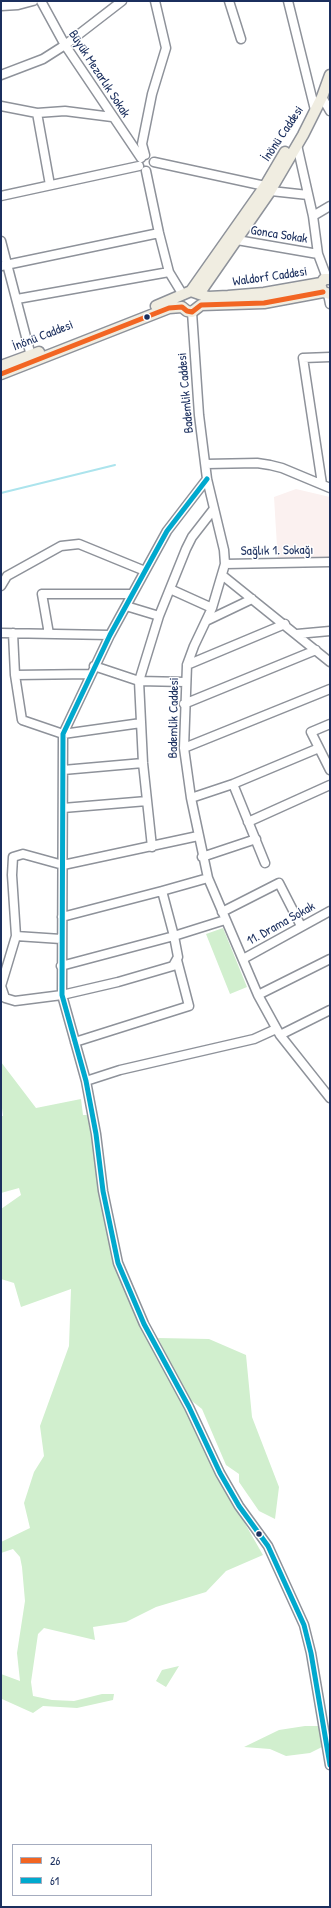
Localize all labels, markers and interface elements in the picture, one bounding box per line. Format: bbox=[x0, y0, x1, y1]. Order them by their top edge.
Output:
street label: Büyük Mezarlık Sokak bbox=[65, 27, 133, 121]
street label: İnönü Caddesi bbox=[259, 103, 307, 165]
street label: Gonca Sokak bbox=[249, 223, 309, 247]
street label: Waldorf Caddesi bbox=[232, 264, 308, 290]
unlabelled marker bbox=[142, 312, 152, 322]
street label: İnönü Caddesi bbox=[10, 317, 76, 355]
street label: Bademlik Caddesi bbox=[175, 352, 197, 434]
street label: Sağlık 1. Sokağı bbox=[241, 543, 313, 559]
street label: Bademlik Caddesi bbox=[165, 677, 183, 759]
street label: 11. Drama Sokak bbox=[244, 899, 318, 949]
unlabelled marker bbox=[254, 1529, 264, 1539]
legend bbox=[12, 1844, 152, 1896]
text: 26 bbox=[50, 1852, 60, 1869]
text: 61 bbox=[50, 1872, 59, 1889]

